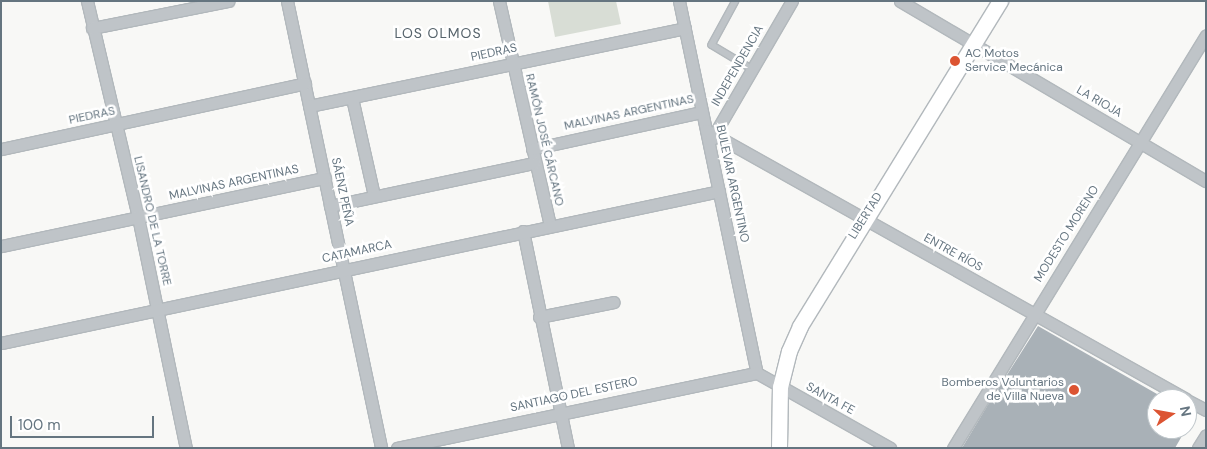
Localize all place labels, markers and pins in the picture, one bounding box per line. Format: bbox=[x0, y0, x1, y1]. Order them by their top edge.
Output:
place label: AC Motos Service Mecánica bbox=[965, 47, 1063, 75]
marker: AC Motos Service Mecánica bbox=[949, 55, 961, 67]
place label: Bomberos Voluntarios de Villa Nueva bbox=[942, 376, 1064, 404]
marker: Bomberos Voluntarios de Villa Nueva bbox=[1068, 384, 1080, 396]

